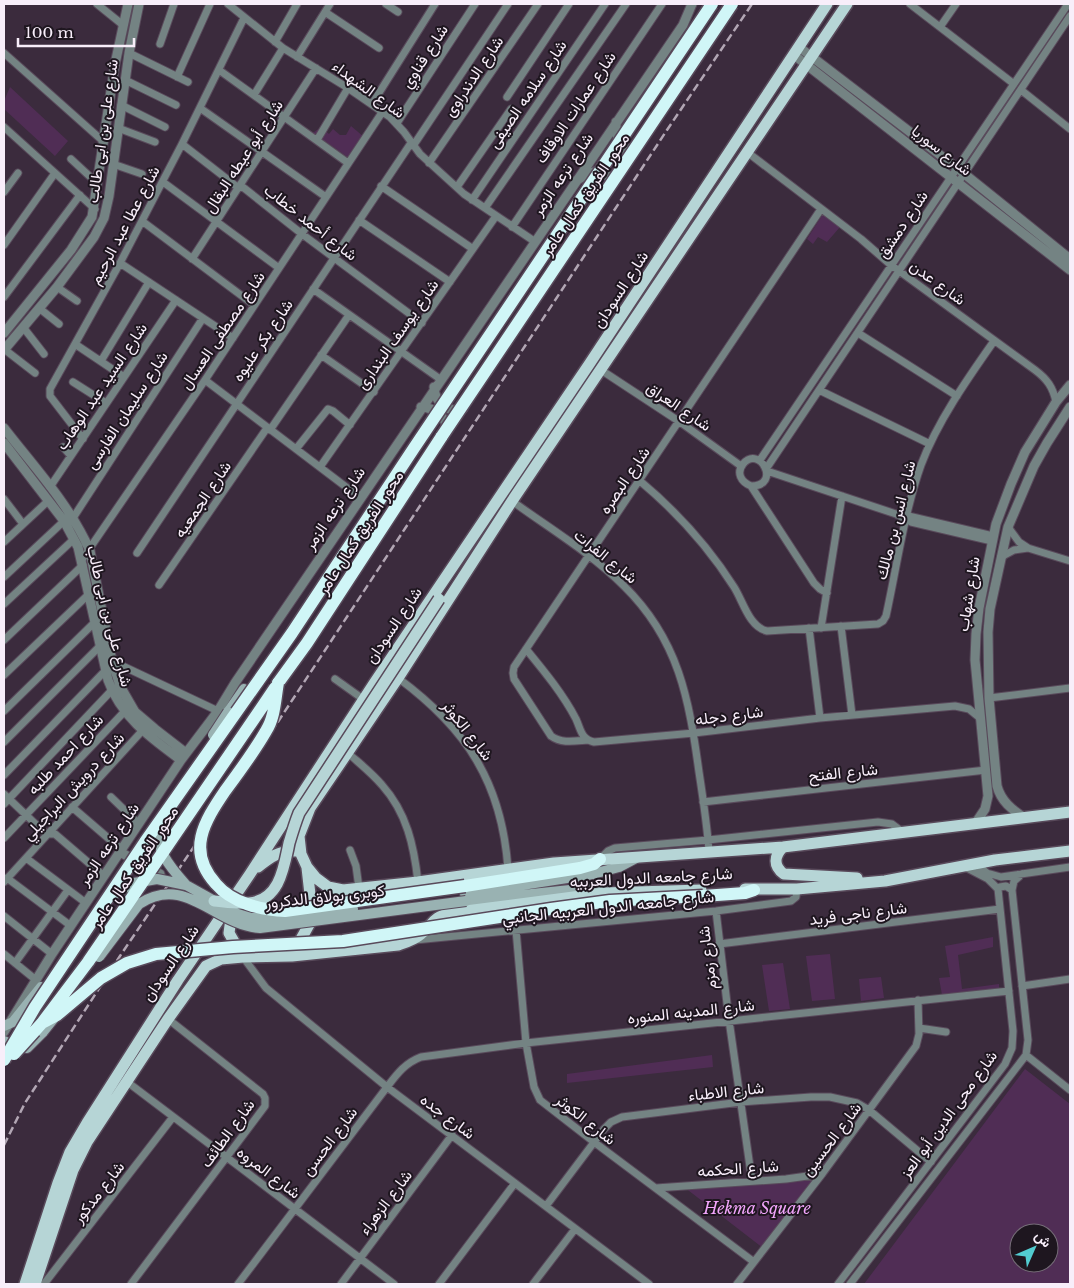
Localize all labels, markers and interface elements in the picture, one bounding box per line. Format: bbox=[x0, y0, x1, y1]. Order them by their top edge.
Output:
scale bar bbox=[18, 15, 134, 47]
street label: شارع قناوي bbox=[396, 20, 455, 94]
text: 100 m bbox=[25, 23, 74, 42]
street label: شارع الدندراوى bbox=[439, 32, 509, 121]
street label: شارع سلامه الصيفى bbox=[483, 36, 572, 153]
street label: شارع عمارات الاوقاف bbox=[530, 47, 621, 168]
street label: شارع الشهداء bbox=[327, 56, 409, 124]
street label: شارع على بن ابى طالب bbox=[82, 58, 124, 204]
street label: شارع أبو عيطه البقال bbox=[199, 96, 289, 217]
street label: شارع سوريا bbox=[907, 120, 976, 181]
street label: شارع ترعه الزمر bbox=[526, 129, 599, 221]
street label: محور الفريق كمال عامر bbox=[536, 129, 634, 260]
street label: شارع عطا عبد الرحيم bbox=[84, 162, 165, 289]
street label: شارع أحمد خطاب bbox=[259, 179, 362, 266]
street label: شارع دمشق bbox=[872, 186, 934, 263]
street label: شارع السودان bbox=[588, 247, 654, 332]
street label: شارع عدن bbox=[905, 255, 970, 311]
street label: شارع مصطفى العسال bbox=[175, 267, 271, 394]
street label: شارع يوسف البندارى bbox=[352, 275, 444, 394]
street label: شارع بكر عليوه bbox=[227, 295, 299, 386]
street label: شارع السيد عبد الوهاب bbox=[51, 319, 153, 455]
street label: شارع سليمان الفارسى bbox=[80, 347, 173, 474]
street label: شارع العراق bbox=[642, 377, 715, 437]
street label: شارع البصره bbox=[594, 443, 655, 519]
street label: شارع الجمعيه bbox=[169, 457, 237, 542]
street label: شارع انس بن مالك bbox=[871, 458, 921, 582]
street label: شارع ترعه الزمر bbox=[298, 463, 371, 555]
street label: محور الفريق كمال عامر bbox=[312, 466, 408, 599]
street label: شارع الفرات bbox=[569, 524, 642, 589]
street label: شارع على بن ابى طالب bbox=[81, 543, 137, 689]
street label: شارع شهاب bbox=[952, 555, 986, 633]
street label: شارع السودان bbox=[360, 583, 428, 668]
street label: شارع الكوثر bbox=[436, 695, 498, 766]
street label: شارع دجله bbox=[694, 701, 764, 731]
street label: شارع احمد طلبه bbox=[23, 710, 109, 800]
street label: شارع درويش البراجيلي bbox=[18, 728, 131, 847]
street label: شارع الفتح bbox=[807, 758, 879, 788]
street label: شارع ترعه الزمر bbox=[72, 799, 145, 891]
street label: محور الفريق كمال عامر bbox=[85, 802, 183, 933]
street label: شارع جامعه الدول العربيه bbox=[569, 863, 733, 893]
street label: كوبرى بولاق الدكرور bbox=[263, 880, 386, 913]
street label: شارع جامعه الدول العربيه الجانبي bbox=[501, 886, 715, 932]
street label: شارع ناجى فريد bbox=[808, 897, 908, 931]
street label: شارع السودان bbox=[137, 921, 205, 1006]
street label: شارع زمزم bbox=[693, 925, 723, 991]
street label: شارع المدينه المنوره bbox=[626, 994, 756, 1030]
street label: شارع محى الدين أبو العز bbox=[894, 1046, 1003, 1184]
street label: شارع الاطباء bbox=[687, 1077, 765, 1107]
street label: شارع جده bbox=[415, 1089, 479, 1145]
street label: شارع الكوثر bbox=[550, 1089, 620, 1150]
street label: شارع الطائف bbox=[195, 1095, 260, 1172]
street label: شارع الحسين bbox=[797, 1098, 867, 1181]
street label: شارع الحسن bbox=[297, 1103, 363, 1181]
street label: شارع المروه bbox=[232, 1142, 305, 1204]
street label: شارع الحكمه bbox=[697, 1155, 780, 1183]
street label: شارع مدكور bbox=[67, 1157, 130, 1229]
street label: شارع الزهراء bbox=[354, 1165, 418, 1240]
park label: Hekma Square bbox=[702, 1198, 811, 1218]
north arrow bbox=[1009, 1223, 1059, 1273]
text: ش bbox=[1031, 1226, 1056, 1251]

